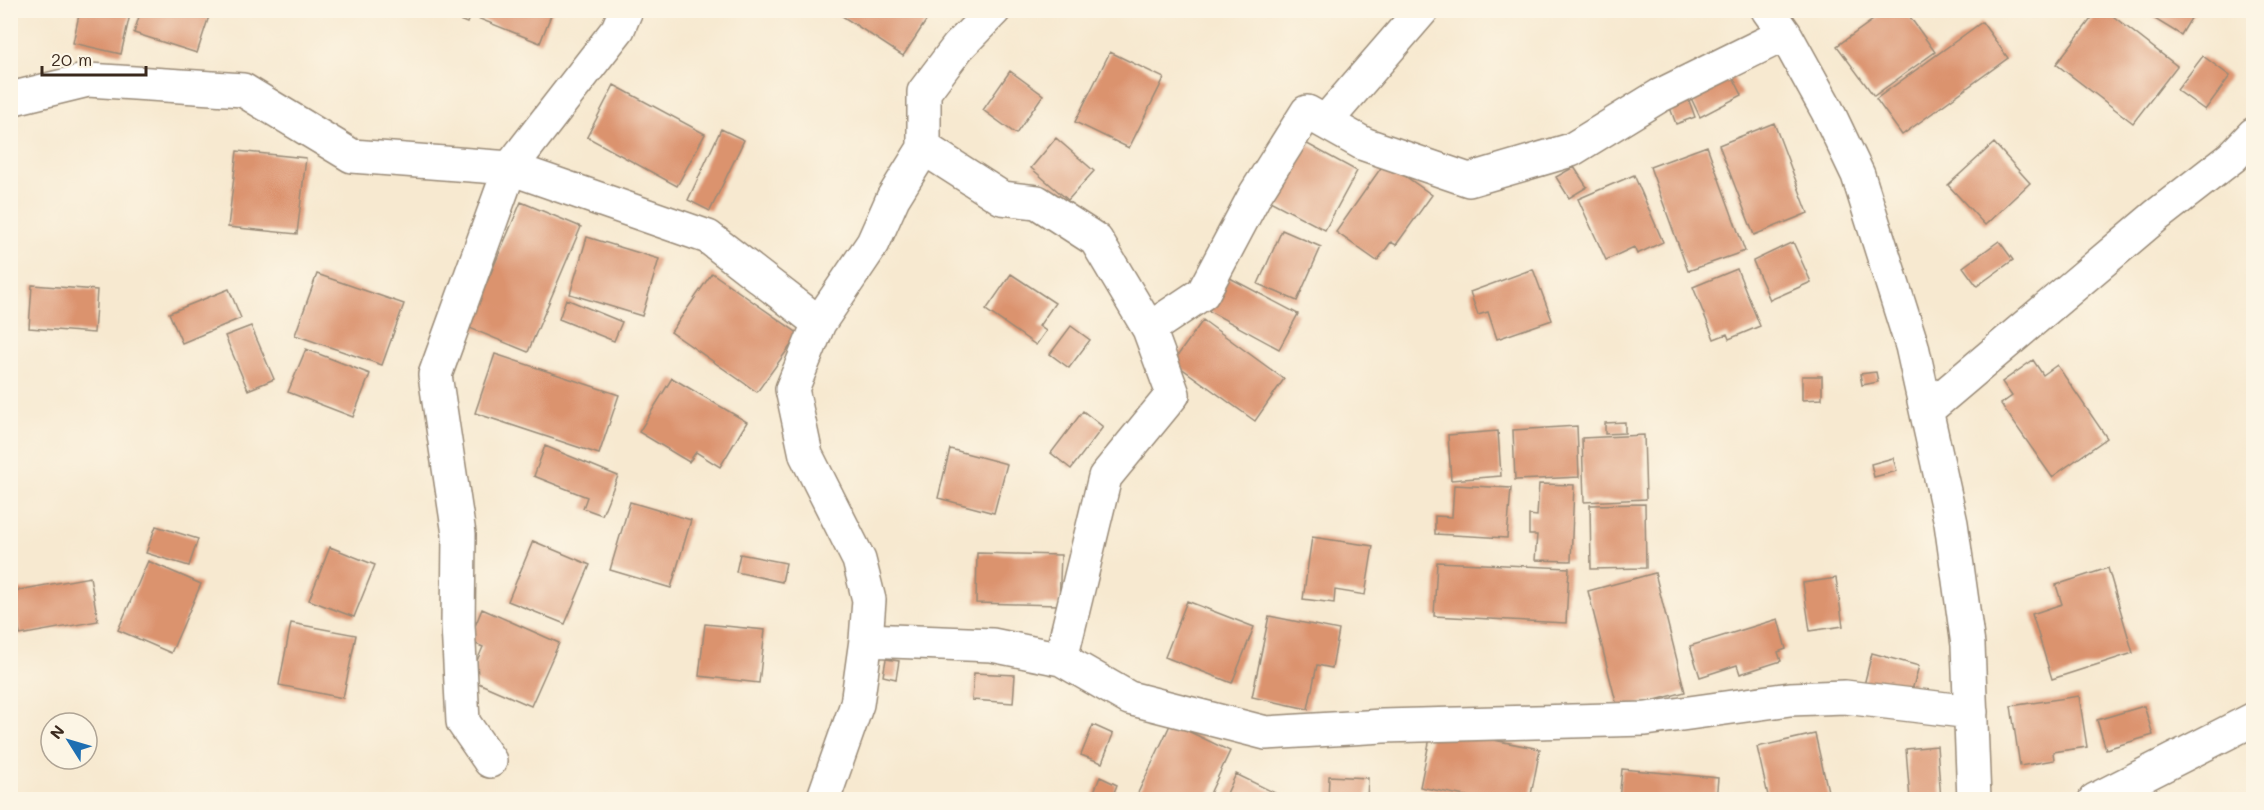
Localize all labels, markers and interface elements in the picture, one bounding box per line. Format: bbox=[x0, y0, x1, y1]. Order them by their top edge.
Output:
scale bar bbox=[42, 39, 146, 77]
text: 20 m bbox=[51, 47, 92, 71]
north arrow bbox=[39, 711, 99, 771]
text: N bbox=[45, 720, 69, 743]

